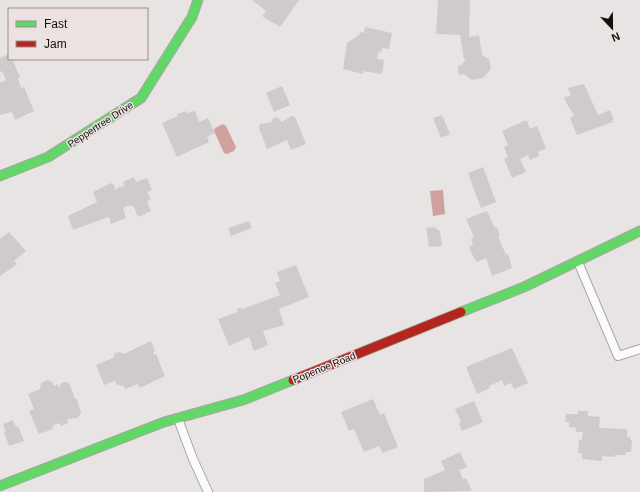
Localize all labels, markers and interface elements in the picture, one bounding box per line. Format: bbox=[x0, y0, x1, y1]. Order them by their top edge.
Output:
legend bbox=[8, 8, 148, 60]
north arrow bbox=[592, 8, 632, 48]
text: Fast bbox=[44, 17, 68, 31]
text: N bbox=[610, 30, 622, 44]
text: Jam bbox=[44, 37, 67, 51]
street label: Peppertree Drive bbox=[66, 99, 135, 150]
street label: Popenoe Road bbox=[291, 350, 357, 385]

